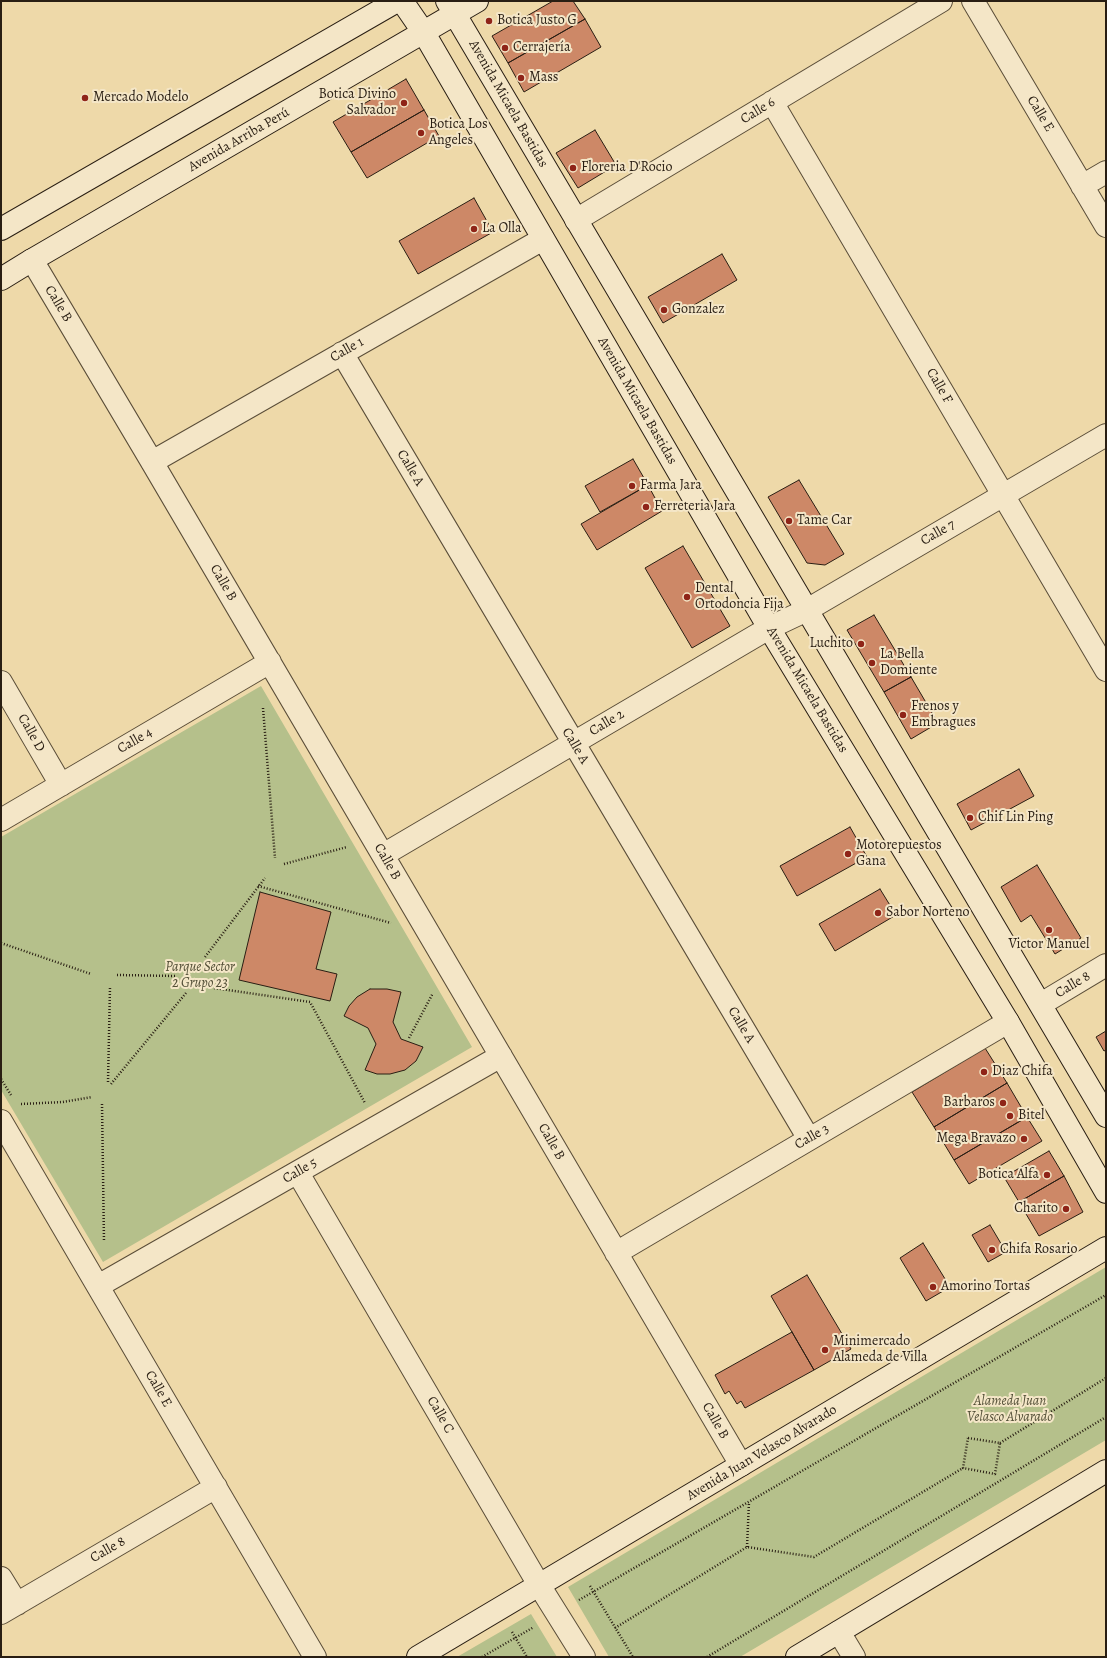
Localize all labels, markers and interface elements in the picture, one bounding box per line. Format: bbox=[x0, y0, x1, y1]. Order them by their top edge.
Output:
place label: Botica Justo G bbox=[497, 13, 577, 29]
marker: Botica Justo G bbox=[484, 16, 494, 26]
street label: Avenida Micaela Bastidas bbox=[465, 37, 551, 171]
place label: Cerrajería bbox=[513, 40, 570, 56]
marker: Cerrajería bbox=[500, 43, 510, 53]
place label: Mass bbox=[529, 70, 558, 86]
marker: Mass bbox=[516, 73, 526, 83]
place label: Botica Divino Salvador bbox=[319, 87, 396, 120]
place label: Mercado Modelo bbox=[93, 90, 188, 106]
marker: Mercado Modelo bbox=[80, 93, 90, 103]
street label: Calle E bbox=[1023, 93, 1057, 135]
street label: Calle 6 bbox=[738, 94, 778, 128]
marker: Botica Divino Salvador bbox=[399, 98, 409, 108]
street label: Avenida Arriba Perú bbox=[185, 104, 293, 176]
place label: Botica Los Angeles bbox=[429, 117, 488, 150]
marker: Botica Los Angeles bbox=[416, 128, 426, 138]
place label: Floreria D'Rocio bbox=[581, 160, 673, 176]
marker: Floreria D'Rocio bbox=[568, 163, 578, 173]
place label: La Olla bbox=[482, 221, 521, 237]
marker: La Olla bbox=[469, 224, 479, 234]
street label: Calle B bbox=[41, 283, 75, 325]
place label: Gonzalez bbox=[672, 302, 725, 318]
marker: Gonzalez bbox=[659, 305, 669, 315]
street label: Calle 1 bbox=[327, 334, 367, 366]
street label: Avenida Micaela Bastidas bbox=[594, 334, 680, 468]
street label: Calle F bbox=[922, 365, 956, 407]
street label: Calle A bbox=[393, 447, 427, 489]
place label: Farma Jara bbox=[640, 478, 702, 494]
marker: Farma Jara bbox=[627, 481, 637, 491]
place label: Ferreteria Jara bbox=[654, 499, 736, 515]
marker: Ferreteria Jara bbox=[641, 502, 651, 512]
place label: Tame Car bbox=[797, 513, 852, 529]
marker: Tame Car bbox=[784, 516, 794, 526]
street label: Calle 7 bbox=[918, 516, 958, 550]
street label: Calle B bbox=[206, 562, 240, 604]
place label: Dental Ortodoncia Fija bbox=[695, 581, 784, 614]
marker: Dental Ortodoncia Fija bbox=[682, 592, 692, 602]
street label: Avenida Micaela Bastidas bbox=[763, 624, 851, 756]
place label: Luchito bbox=[809, 636, 853, 652]
marker: Luchito bbox=[856, 639, 866, 649]
place label: La Bella Domiente bbox=[880, 647, 937, 680]
marker: La Bella Domiente bbox=[867, 658, 877, 668]
place label: Frenos y Embragues bbox=[911, 699, 976, 732]
street label: Calle 2 bbox=[586, 706, 628, 740]
marker: Frenos y Embragues bbox=[898, 710, 908, 720]
street label: Calle D bbox=[13, 711, 49, 755]
street label: Calle 4 bbox=[115, 724, 155, 758]
street label: Calle A bbox=[558, 725, 592, 767]
place label: Chif Lin Ping bbox=[978, 810, 1053, 826]
marker: Chif Lin Ping bbox=[965, 813, 975, 823]
place label: Motorepuestos Gana bbox=[856, 838, 942, 870]
street label: Calle B bbox=[370, 841, 404, 883]
marker: Motorepuestos Gana bbox=[843, 849, 853, 859]
place label: Sabor Norteno bbox=[886, 905, 970, 921]
marker: Sabor Norteno bbox=[873, 908, 883, 918]
marker: Victor Manuel bbox=[1044, 925, 1054, 935]
place label: Victor Manuel bbox=[1009, 937, 1089, 953]
park label: Parque Sector 2 Grupo 23 bbox=[165, 960, 235, 992]
street label: Calle 8 bbox=[1052, 968, 1094, 1002]
street label: Calle A bbox=[724, 1004, 758, 1046]
place label: Diaz Chifa bbox=[992, 1064, 1053, 1080]
marker: Diaz Chifa bbox=[979, 1067, 989, 1077]
place label: Barbaros bbox=[943, 1095, 995, 1111]
marker: Barbaros bbox=[998, 1098, 1008, 1108]
place label: Bitel bbox=[1018, 1108, 1044, 1124]
marker: Bitel bbox=[1005, 1111, 1015, 1121]
street label: Calle 3 bbox=[792, 1120, 832, 1154]
street label: Calle B bbox=[534, 1121, 568, 1163]
place label: Mega Bravazo bbox=[937, 1131, 1016, 1147]
marker: Mega Bravazo bbox=[1019, 1134, 1029, 1144]
street label: Calle 5 bbox=[280, 1154, 320, 1188]
place label: Botica Alfa bbox=[978, 1167, 1039, 1183]
marker: Botica Alfa bbox=[1042, 1170, 1052, 1180]
place label: Charito bbox=[1014, 1201, 1058, 1217]
marker: Charito bbox=[1061, 1204, 1071, 1214]
place label: Chifa Rosario bbox=[1000, 1242, 1078, 1258]
marker: Chifa Rosario bbox=[987, 1245, 997, 1255]
place label: Amorino Tortas bbox=[941, 1279, 1030, 1295]
marker: Amorino Tortas bbox=[928, 1282, 938, 1292]
place label: Minimercado Alameda de Villa bbox=[833, 1334, 927, 1366]
marker: Minimercado Alameda de Villa bbox=[820, 1345, 830, 1355]
street label: Calle E bbox=[141, 1368, 175, 1410]
street label: Calle C bbox=[423, 1394, 457, 1436]
park label: Alameda Juan Velasco Alvarado bbox=[967, 1394, 1053, 1426]
street label: Calle B bbox=[698, 1400, 732, 1442]
street label: Avenida Juan Velasco Alvarado bbox=[684, 1401, 840, 1505]
street label: Calle 8 bbox=[87, 1533, 129, 1567]

